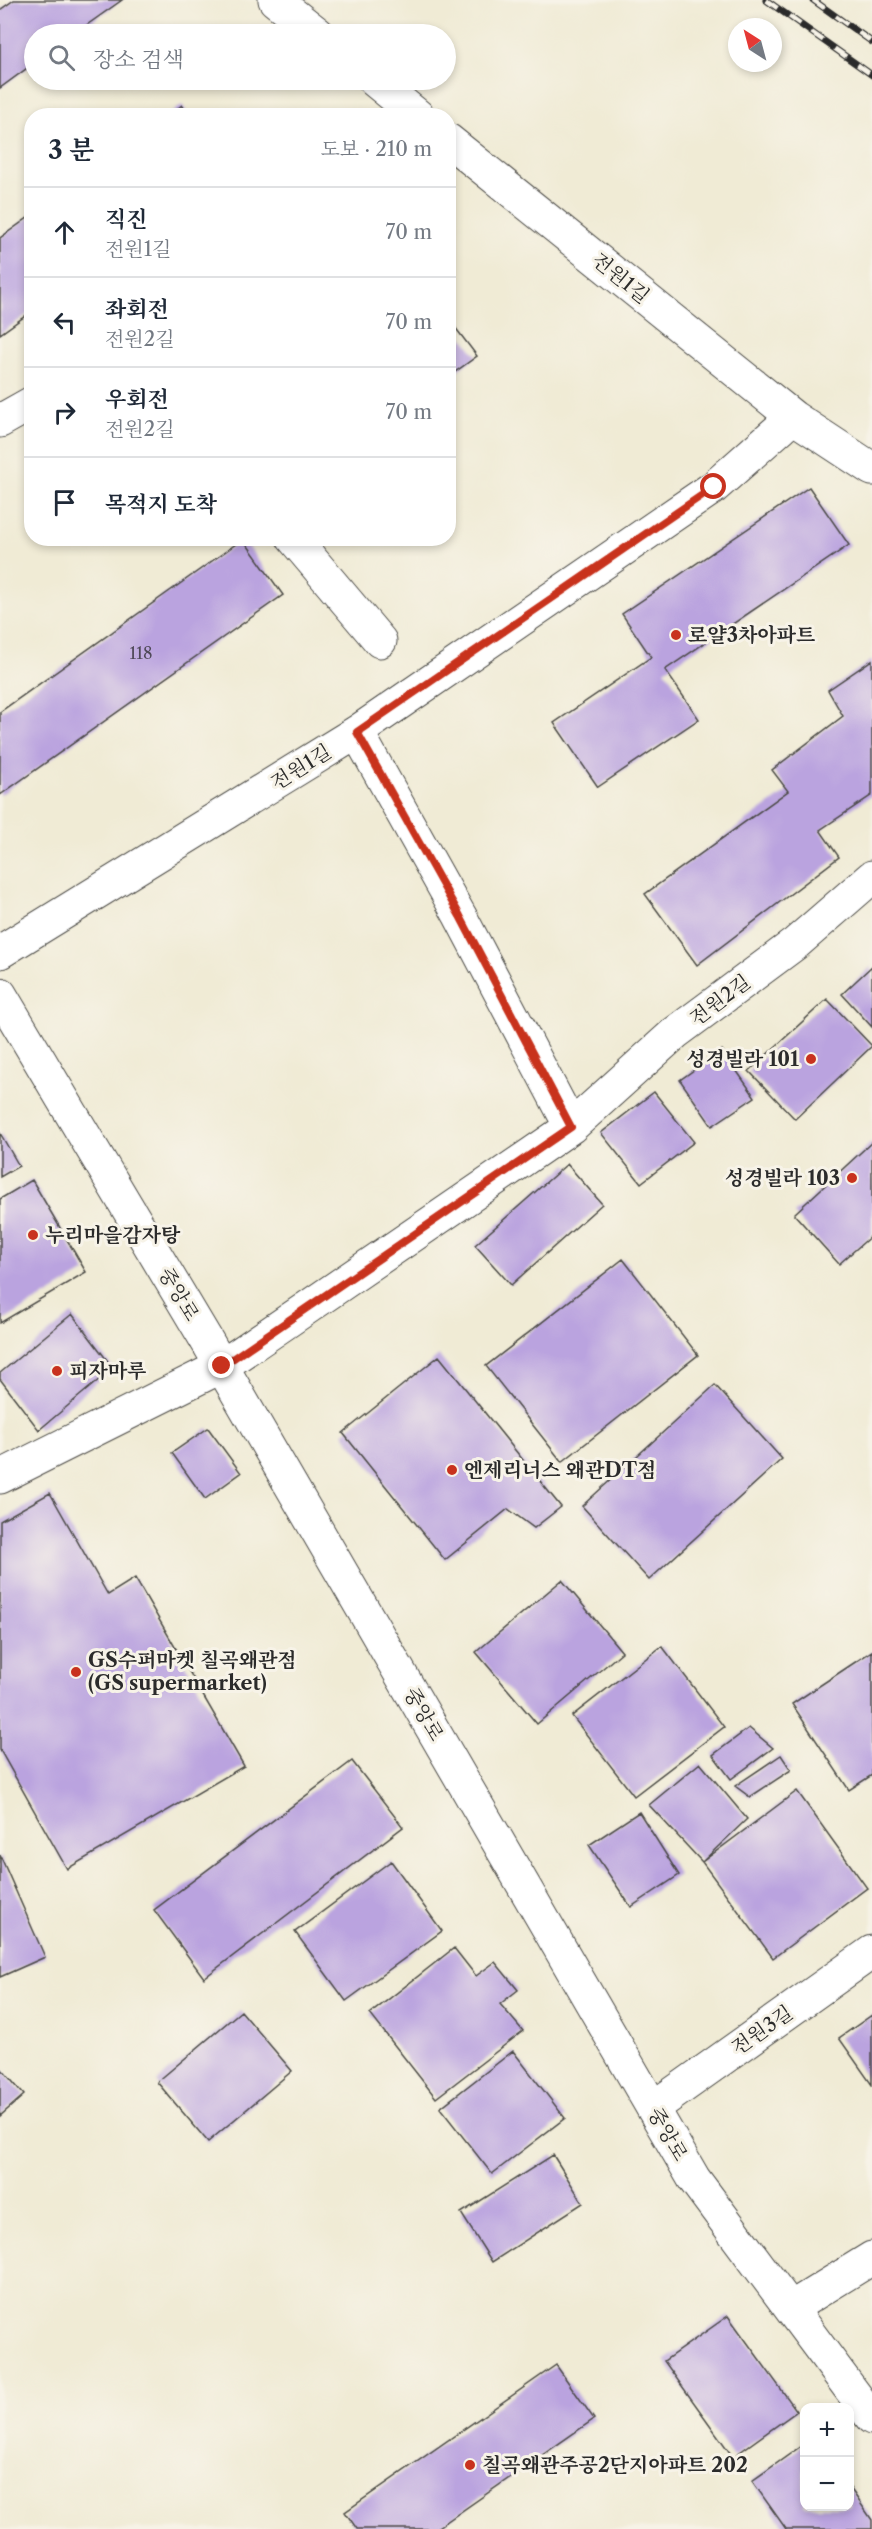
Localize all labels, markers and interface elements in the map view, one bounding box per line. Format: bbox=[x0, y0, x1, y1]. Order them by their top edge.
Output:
north arrow bbox=[728, 18, 782, 72]
search box bbox=[24, 24, 456, 90]
icon: search bbox=[45, 41, 78, 74]
text: 장소 검색 bbox=[93, 46, 184, 73]
text: 3 분 bbox=[48, 134, 94, 166]
text: 도보 · 210 m bbox=[321, 137, 432, 161]
text: 직진 bbox=[105, 206, 148, 233]
icon: ahead bbox=[48, 216, 81, 249]
text: 70 m bbox=[386, 220, 432, 244]
text: 전원1길 bbox=[105, 237, 171, 261]
street label: 전원1길 bbox=[588, 248, 654, 308]
text: 좌회전 bbox=[105, 296, 169, 323]
icon: left bbox=[48, 306, 81, 339]
text: 70 m bbox=[386, 310, 432, 334]
text: 전원2길 bbox=[105, 327, 174, 351]
text: 우회전 bbox=[105, 386, 169, 413]
icon: right bbox=[48, 396, 81, 429]
text: 70 m bbox=[386, 400, 432, 424]
text: 전원2길 bbox=[105, 417, 174, 441]
route start bbox=[700, 473, 726, 499]
icon: arrive bbox=[48, 486, 81, 519]
text: 목적지 도착 bbox=[105, 491, 217, 518]
place label: 로얄3차아파트 bbox=[688, 623, 815, 647]
marker: 로얄3차아파트 bbox=[669, 628, 683, 642]
house number: 118 bbox=[130, 643, 152, 663]
street label: 전원1길 bbox=[266, 739, 336, 795]
street label: 전원2길 bbox=[685, 970, 755, 1030]
place label: 성경빌라 101 bbox=[686, 1047, 799, 1071]
marker: 성경빌라 101 bbox=[804, 1052, 818, 1066]
place label: 성경빌라 103 bbox=[725, 1166, 840, 1190]
marker: 성경빌라 103 bbox=[845, 1171, 859, 1185]
place label: 누리마을감자탕 bbox=[45, 1223, 181, 1247]
marker: 누리마을감자탕 bbox=[26, 1228, 40, 1242]
street label: 중앙로 bbox=[154, 1263, 204, 1325]
route end bbox=[208, 1352, 234, 1378]
place label: 피자마루 bbox=[69, 1359, 146, 1383]
marker: 피자마루 bbox=[50, 1364, 64, 1378]
place label: 엔제리너스 왜관DT점 bbox=[464, 1458, 656, 1482]
marker: 엔제리너스 왜관DT점 bbox=[445, 1463, 459, 1477]
place label: GS수퍼마켓 칠곡왜관점 (GS supermarket) bbox=[88, 1648, 297, 1695]
marker: GS수퍼마켓 칠곡왜관점 (GS supermarket) bbox=[69, 1665, 83, 1679]
street label: 중앙로 bbox=[399, 1683, 449, 1745]
street label: 전원3길 bbox=[727, 2000, 797, 2060]
street label: 중앙로 bbox=[643, 2103, 693, 2165]
map controls bbox=[800, 2403, 854, 2511]
button: + bbox=[800, 2403, 854, 2457]
place label: 칠곡왜관주공2단지아파트 202 bbox=[482, 2453, 748, 2477]
button: − bbox=[800, 2457, 854, 2511]
marker: 칠곡왜관주공2단지아파트 202 bbox=[463, 2458, 477, 2472]

